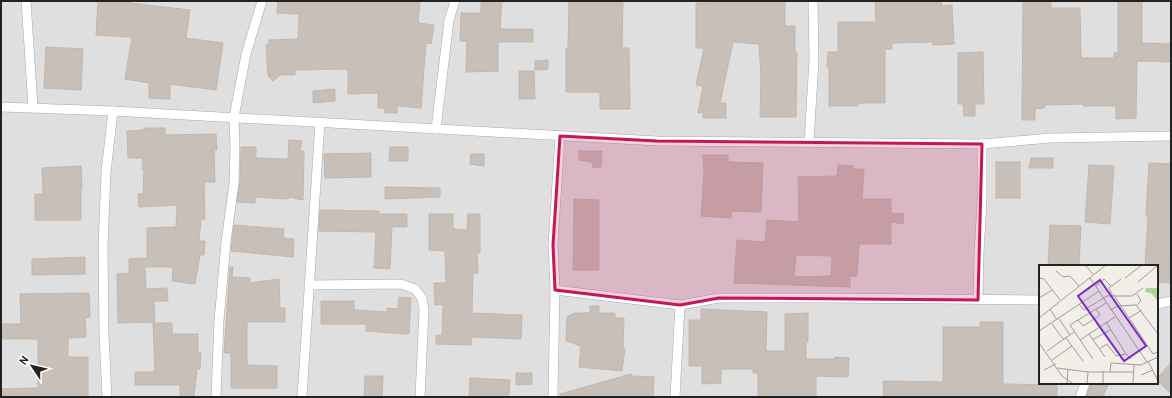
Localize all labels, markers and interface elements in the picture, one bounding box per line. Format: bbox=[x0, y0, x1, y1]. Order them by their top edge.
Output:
inset map bbox=[1039, 265, 1158, 384]
north arrow bbox=[12, 346, 52, 386]
text: N bbox=[17, 354, 33, 368]

